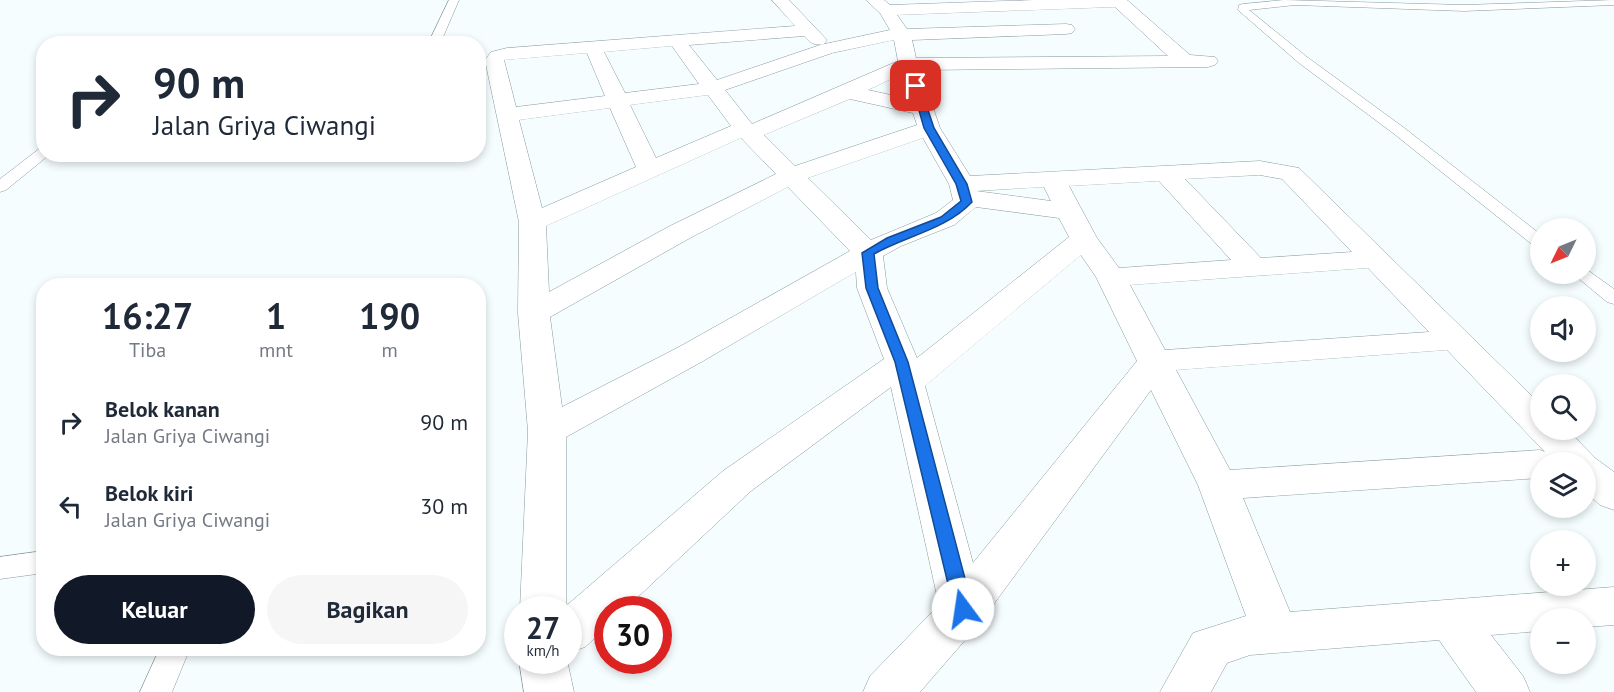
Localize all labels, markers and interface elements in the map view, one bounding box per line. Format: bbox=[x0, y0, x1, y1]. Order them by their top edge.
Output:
text: 90 m bbox=[153, 55, 245, 110]
icon: right bbox=[54, 60, 132, 138]
pin bbox=[890, 60, 941, 111]
icon: arrive bbox=[899, 69, 932, 102]
text: Jalan Griya Ciwangi bbox=[153, 108, 376, 142]
north arrow bbox=[1530, 218, 1596, 284]
map controls bbox=[1530, 218, 1596, 674]
text: 16:27 bbox=[102, 292, 193, 339]
text: 1 bbox=[266, 292, 286, 339]
text: 190 bbox=[359, 292, 420, 339]
button: sound bbox=[1530, 296, 1596, 362]
text: Tiba bbox=[129, 337, 166, 363]
text: mnt bbox=[259, 337, 293, 363]
text: m bbox=[381, 337, 398, 363]
button: search bbox=[1530, 374, 1596, 440]
text: Belok kanan bbox=[105, 395, 220, 423]
icon: right bbox=[54, 406, 87, 439]
text: 90 m bbox=[420, 408, 468, 436]
text: Jalan Griya Ciwangi bbox=[105, 423, 270, 449]
button: layers bbox=[1530, 452, 1596, 518]
text: Belok kiri bbox=[105, 479, 194, 507]
icon: left bbox=[54, 490, 87, 523]
text: 30 m bbox=[420, 492, 468, 520]
text: Jalan Griya Ciwangi bbox=[105, 507, 270, 533]
button: + bbox=[1530, 530, 1596, 596]
button: Keluar bbox=[54, 575, 255, 644]
button: Bagikan bbox=[267, 575, 468, 644]
position arrow bbox=[931, 577, 995, 641]
speed limit sign: 30 bbox=[594, 596, 672, 674]
text: 27 bbox=[526, 608, 560, 647]
button: − bbox=[1530, 608, 1596, 674]
text: km/h bbox=[527, 641, 559, 660]

